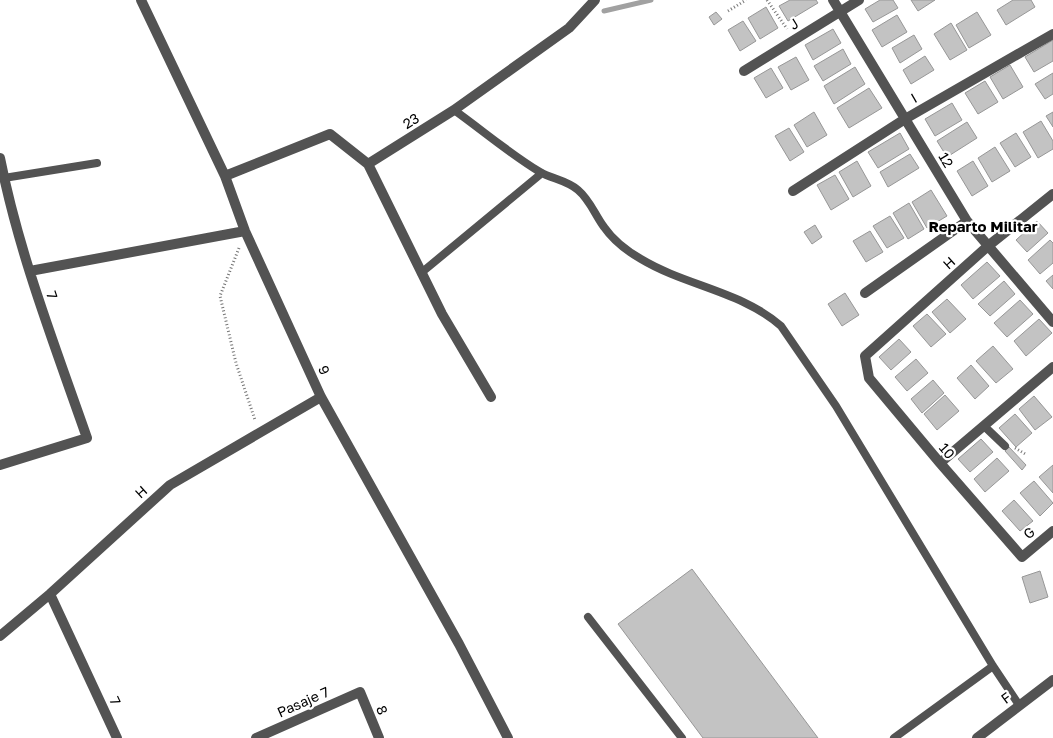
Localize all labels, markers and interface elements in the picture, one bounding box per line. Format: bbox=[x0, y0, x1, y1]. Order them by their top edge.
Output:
street label: J bbox=[786, 14, 802, 33]
street label: I bbox=[908, 89, 920, 106]
street label: 23 bbox=[399, 109, 422, 132]
street label: 12 bbox=[935, 149, 958, 171]
district label: Reparto Militar bbox=[928, 217, 1038, 235]
street label: H bbox=[939, 253, 958, 273]
street label: 7 bbox=[43, 289, 62, 301]
street label: 9 bbox=[315, 362, 334, 377]
street label: 10 bbox=[936, 439, 959, 462]
street label: H bbox=[131, 482, 150, 502]
street label: G bbox=[1019, 523, 1038, 542]
street label: Pasaje 7 bbox=[274, 683, 331, 721]
street label: F bbox=[997, 688, 1014, 707]
street label: 7 bbox=[106, 694, 125, 708]
street label: 8 bbox=[373, 703, 392, 717]

